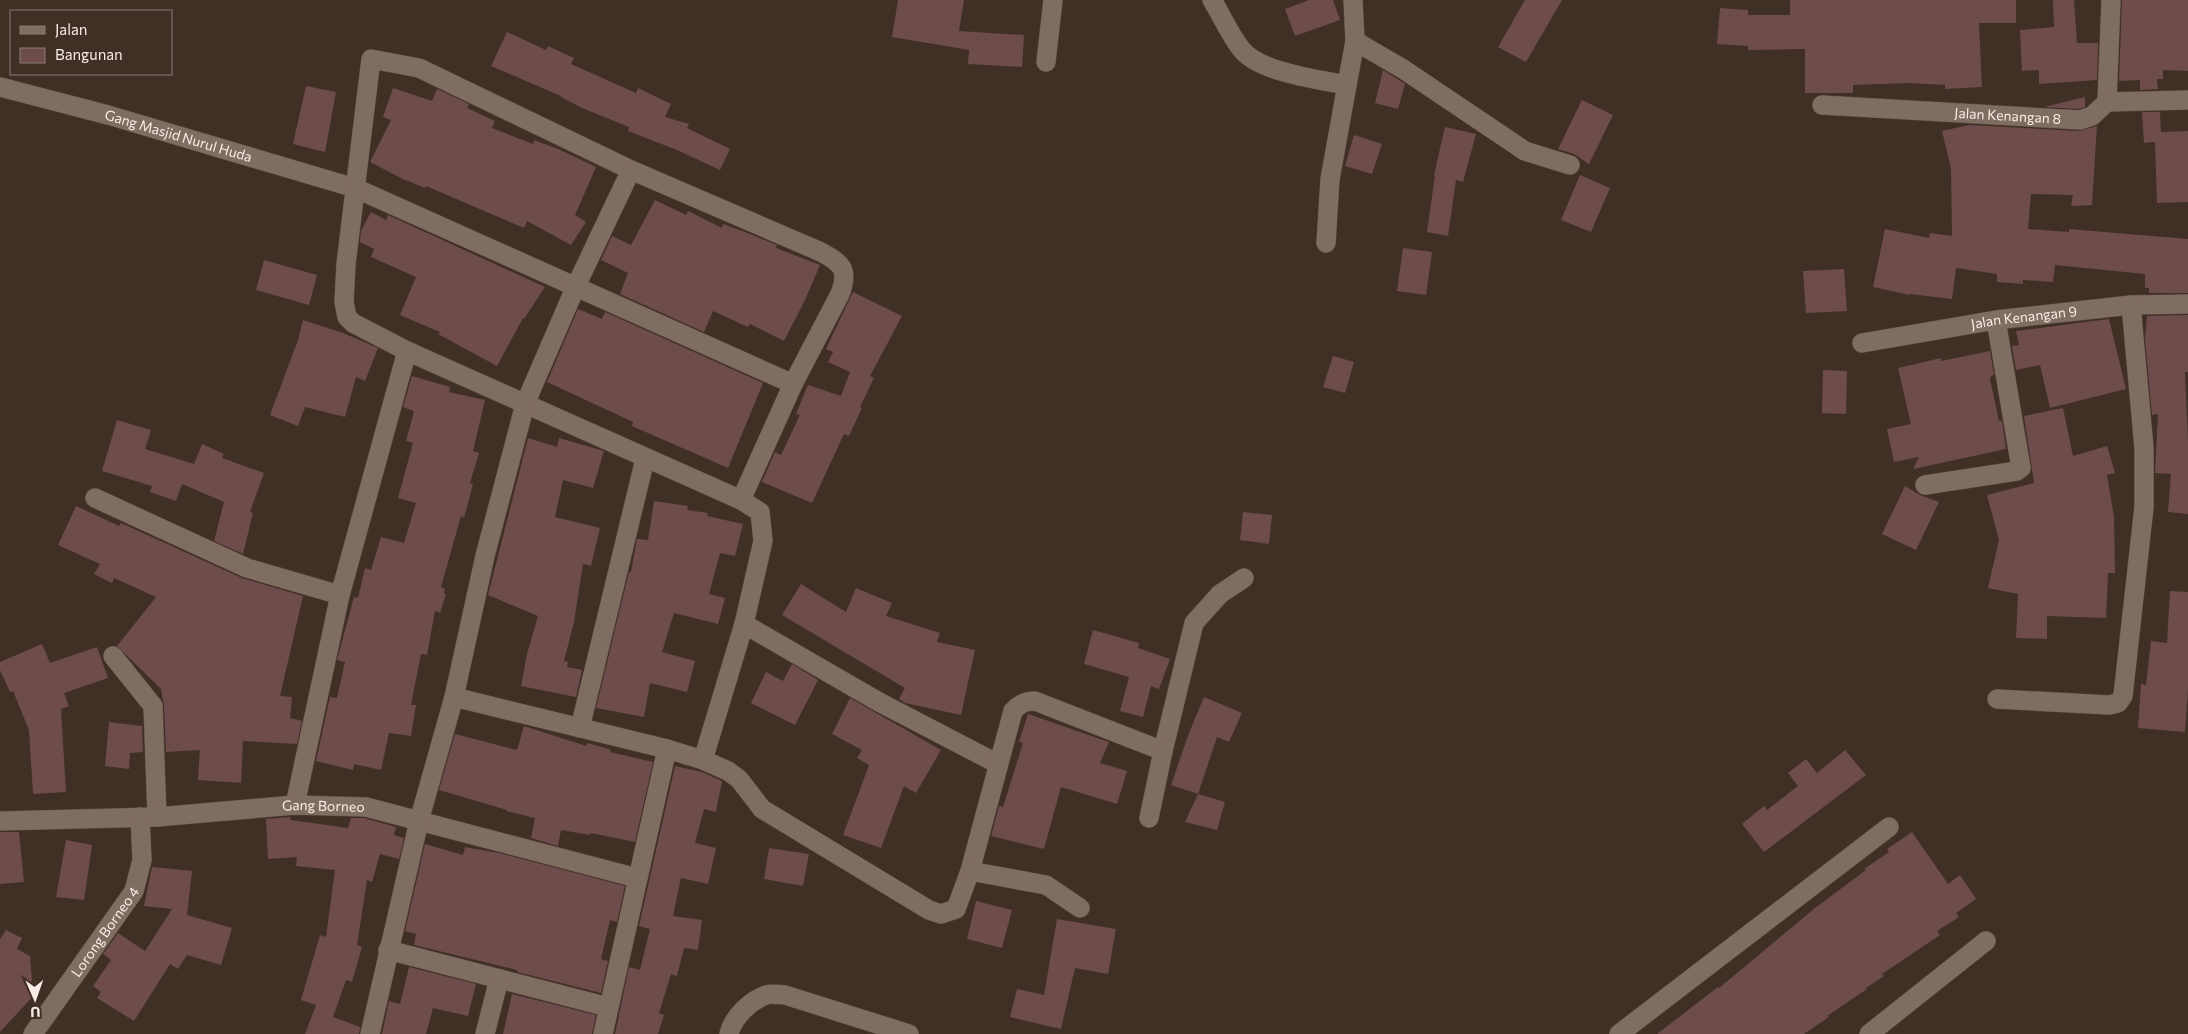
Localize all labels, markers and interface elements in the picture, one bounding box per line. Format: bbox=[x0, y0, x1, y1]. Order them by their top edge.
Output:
legend bbox=[10, 10, 172, 75]
text: Jalan bbox=[55, 20, 87, 38]
text: Bangunan bbox=[55, 45, 123, 63]
street label: Jalan Kenangan 8 bbox=[1954, 104, 2061, 127]
street label: Gang Masjid Nurul Huda bbox=[103, 106, 254, 165]
street label: Jalan Kenangan 9 bbox=[1970, 302, 2078, 332]
street label: Gang Borneo bbox=[281, 796, 365, 815]
street label: Lorong Borneo 4 bbox=[67, 883, 143, 980]
north arrow bbox=[10, 974, 60, 1024]
text: U bbox=[30, 1004, 41, 1021]

